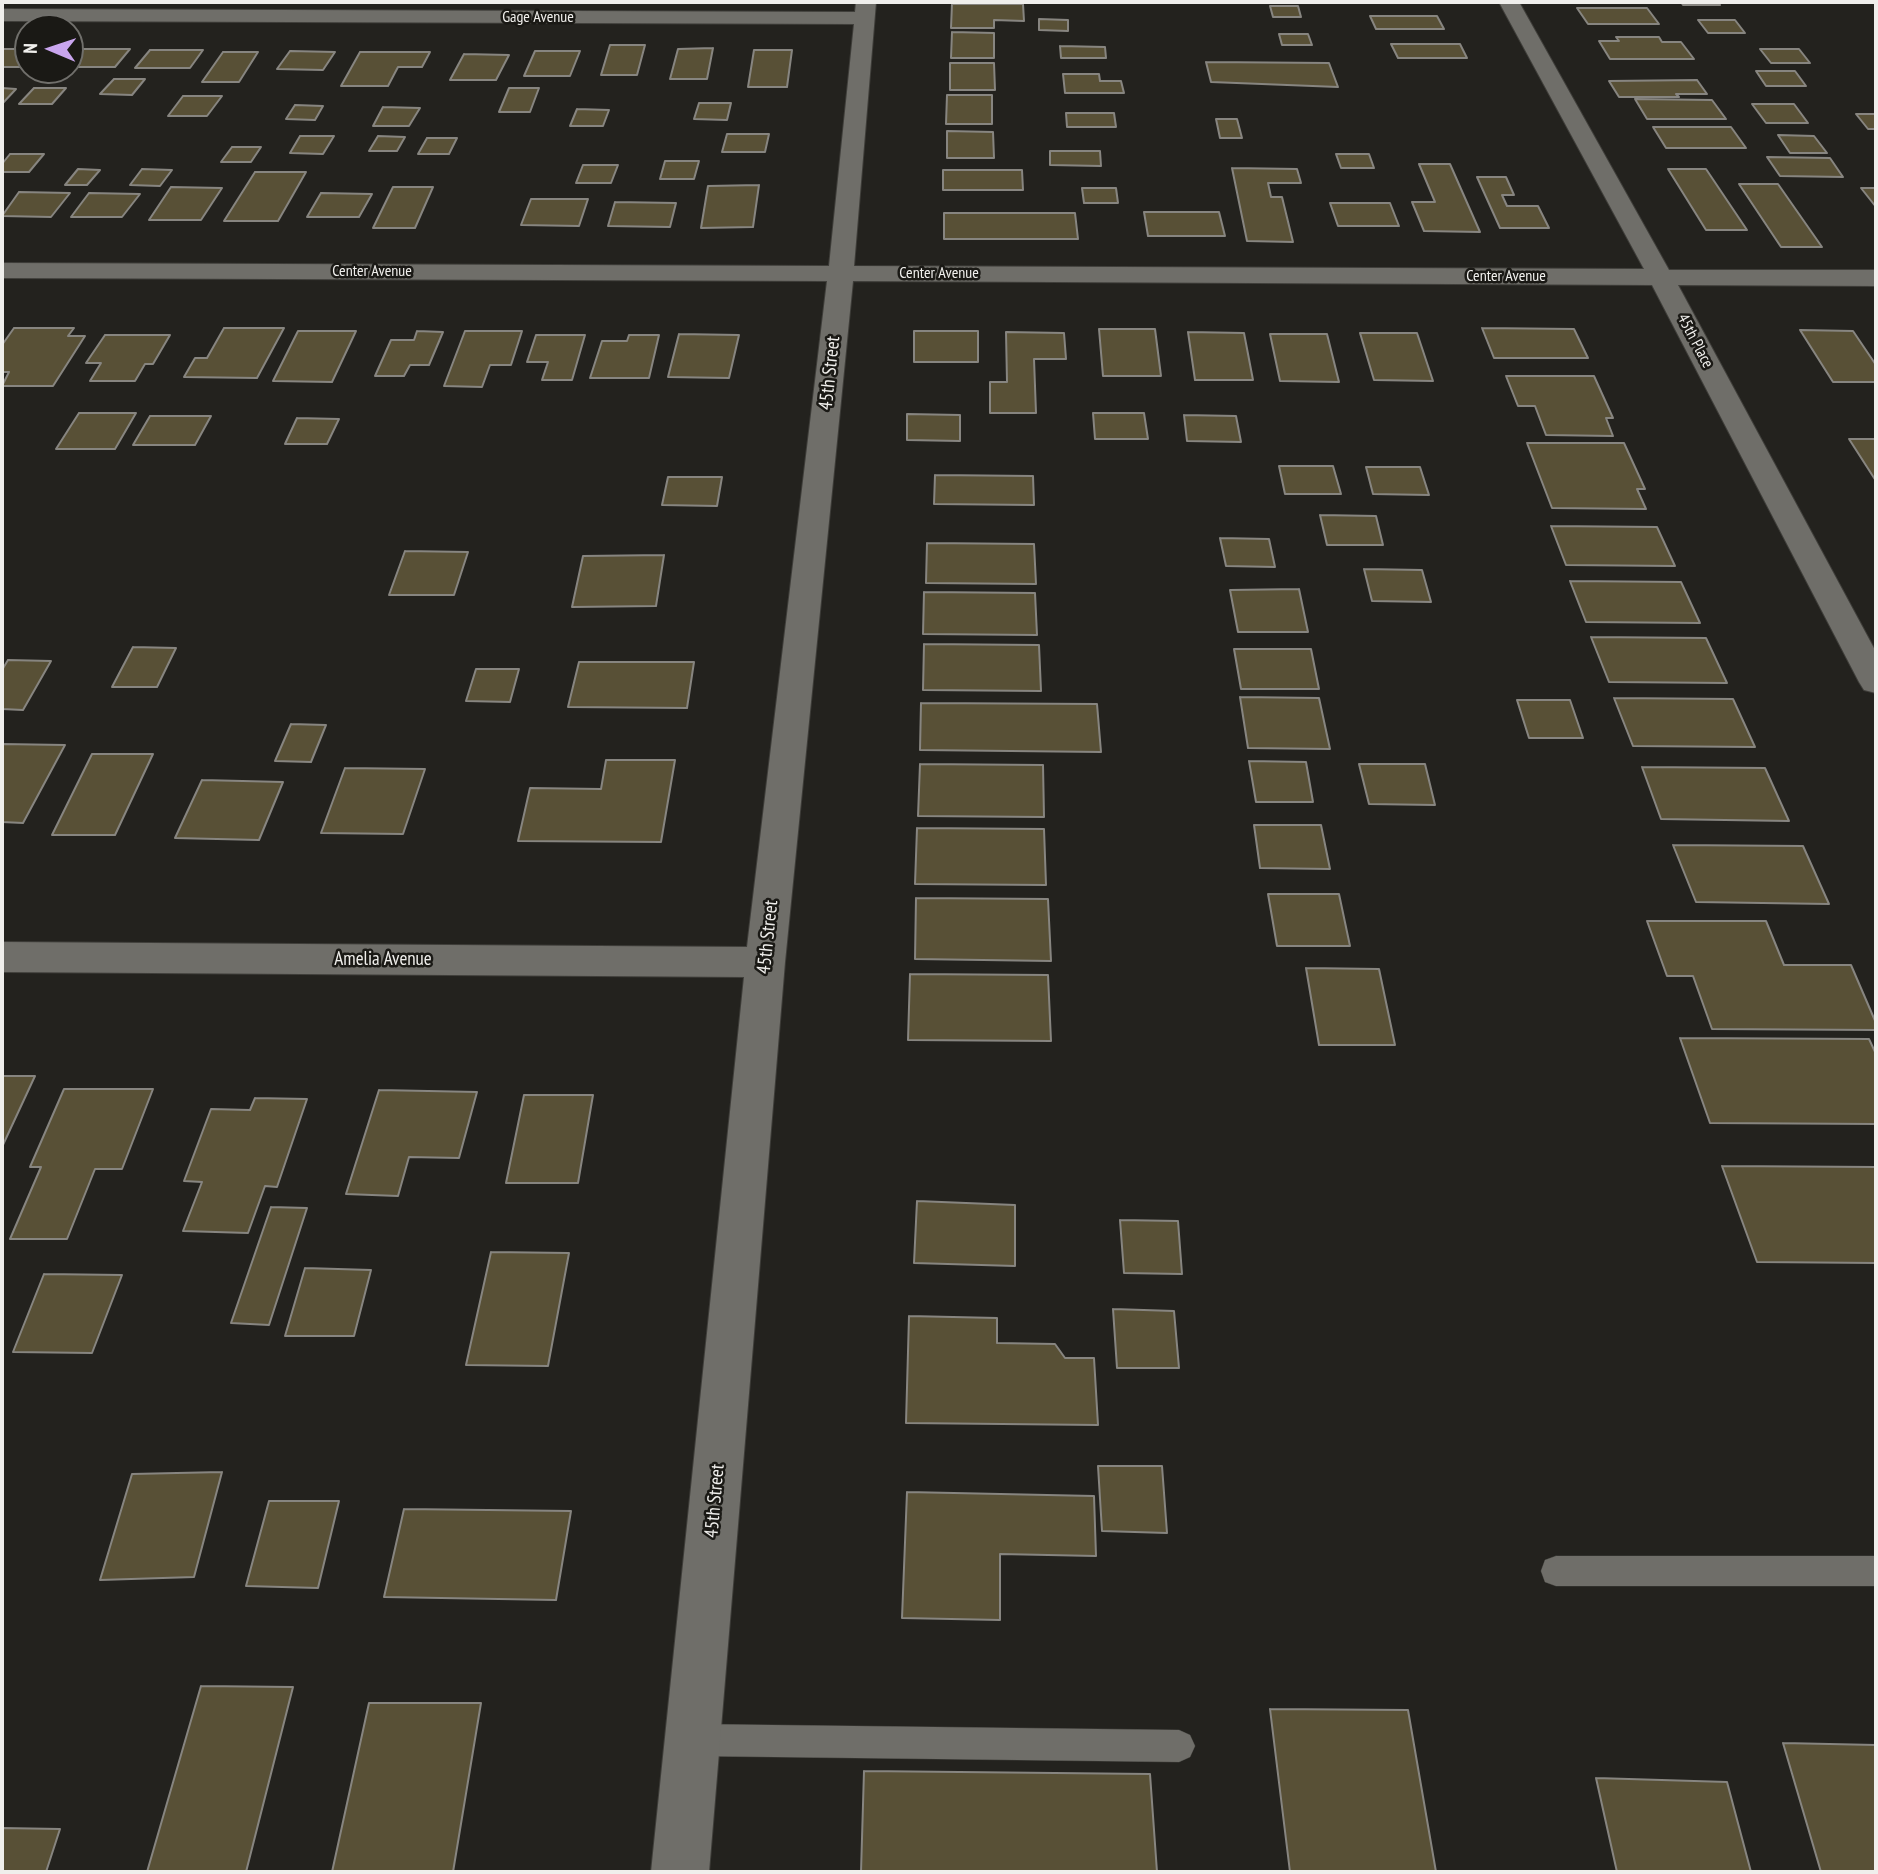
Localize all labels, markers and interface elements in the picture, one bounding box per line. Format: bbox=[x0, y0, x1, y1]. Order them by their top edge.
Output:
street label: Gage Avenue bbox=[502, 7, 574, 27]
north arrow bbox=[14, 14, 84, 84]
text: N bbox=[18, 43, 42, 54]
street label: Center Avenue bbox=[332, 261, 412, 281]
street label: Center Avenue bbox=[899, 263, 979, 283]
street label: Center Avenue bbox=[1466, 266, 1546, 286]
street label: 45th Place bbox=[1673, 311, 1717, 371]
street label: 45th Street bbox=[815, 335, 845, 411]
street label: 45th Street bbox=[753, 899, 783, 975]
street label: Amelia Avenue bbox=[334, 949, 432, 971]
street label: 45th Street bbox=[700, 1463, 730, 1539]

